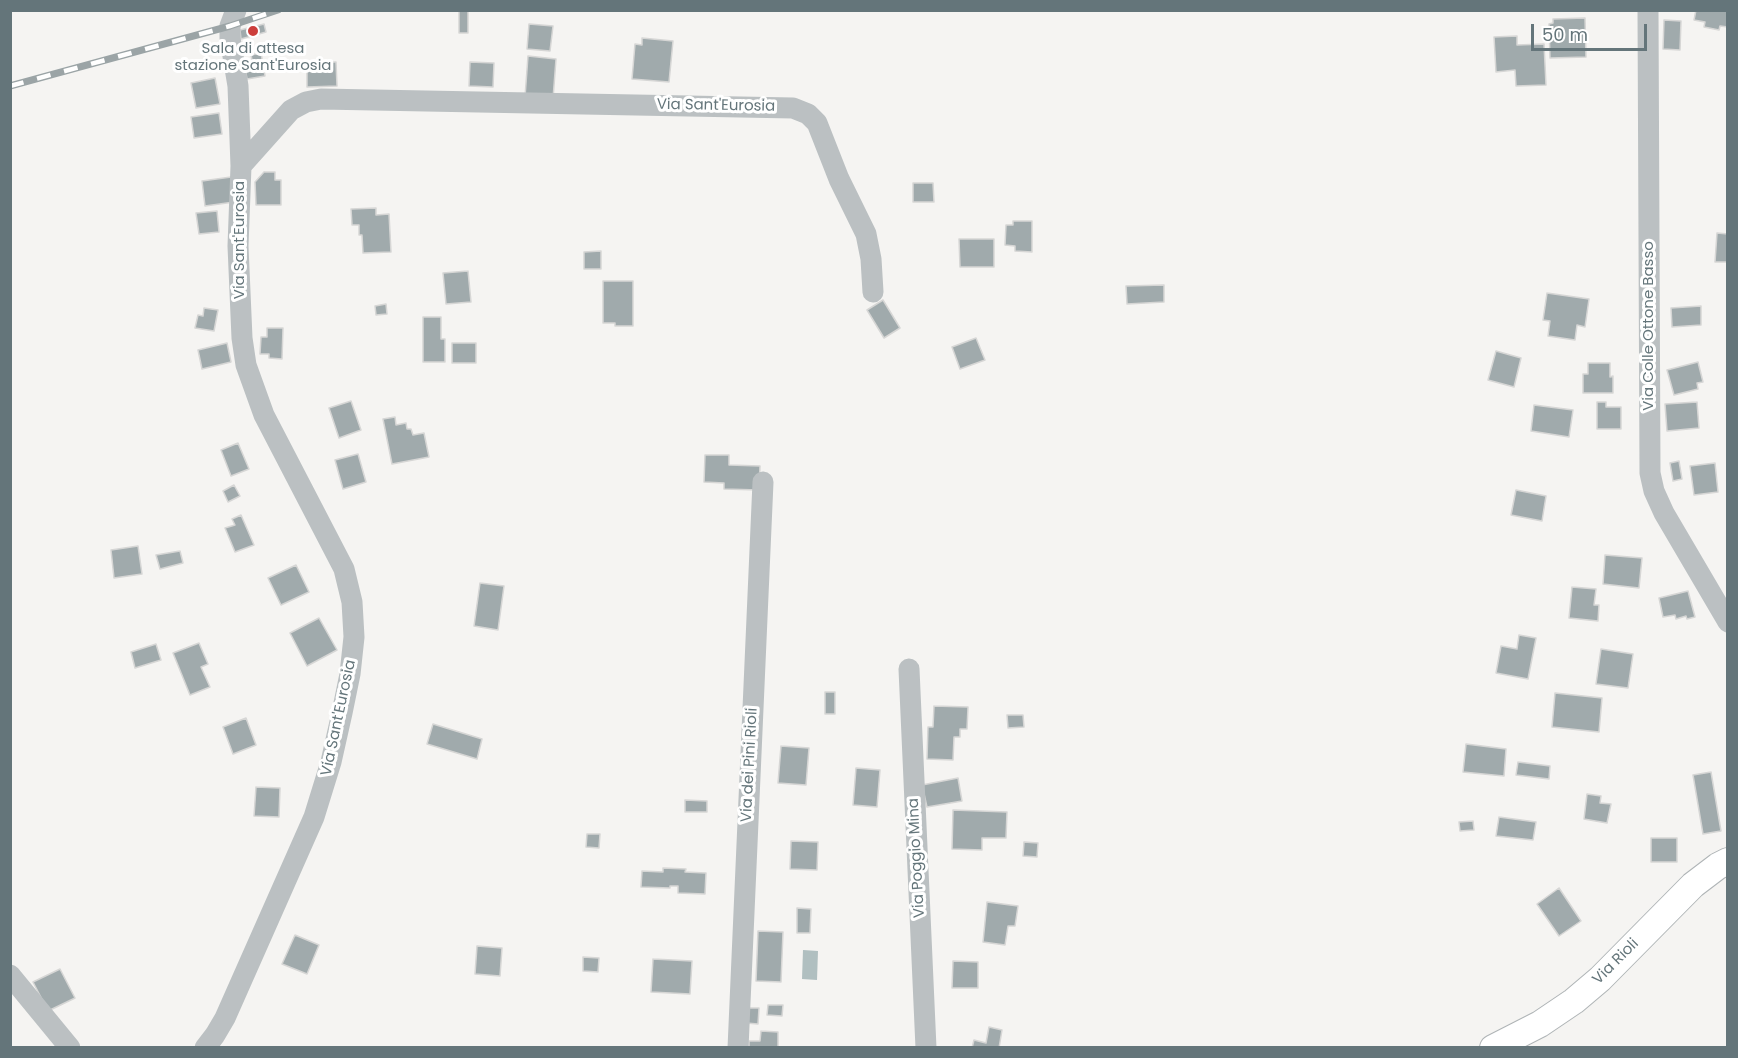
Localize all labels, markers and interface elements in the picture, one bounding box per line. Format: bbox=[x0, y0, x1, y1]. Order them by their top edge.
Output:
scale bar bbox=[1534, 12, 1650, 50]
text: 50 m bbox=[1542, 22, 1588, 47]
marker: Sala di attesa stazione Sant'Eurosia bbox=[246, 24, 260, 38]
place label: Sala di attesa stazione Sant'Eurosia bbox=[175, 40, 331, 75]
street label: Via Sant'Eurosia bbox=[657, 96, 775, 116]
street label: Via Sant'Eurosia bbox=[231, 181, 249, 299]
street label: Via Colle Ottone Basso bbox=[1640, 241, 1658, 411]
street label: Via Sant'Eurosia bbox=[318, 658, 360, 778]
street label: Via dei Pini Rioli bbox=[738, 707, 762, 823]
street label: Via Poggio Mina bbox=[905, 798, 929, 918]
street label: Via Rioli bbox=[1589, 935, 1643, 989]

